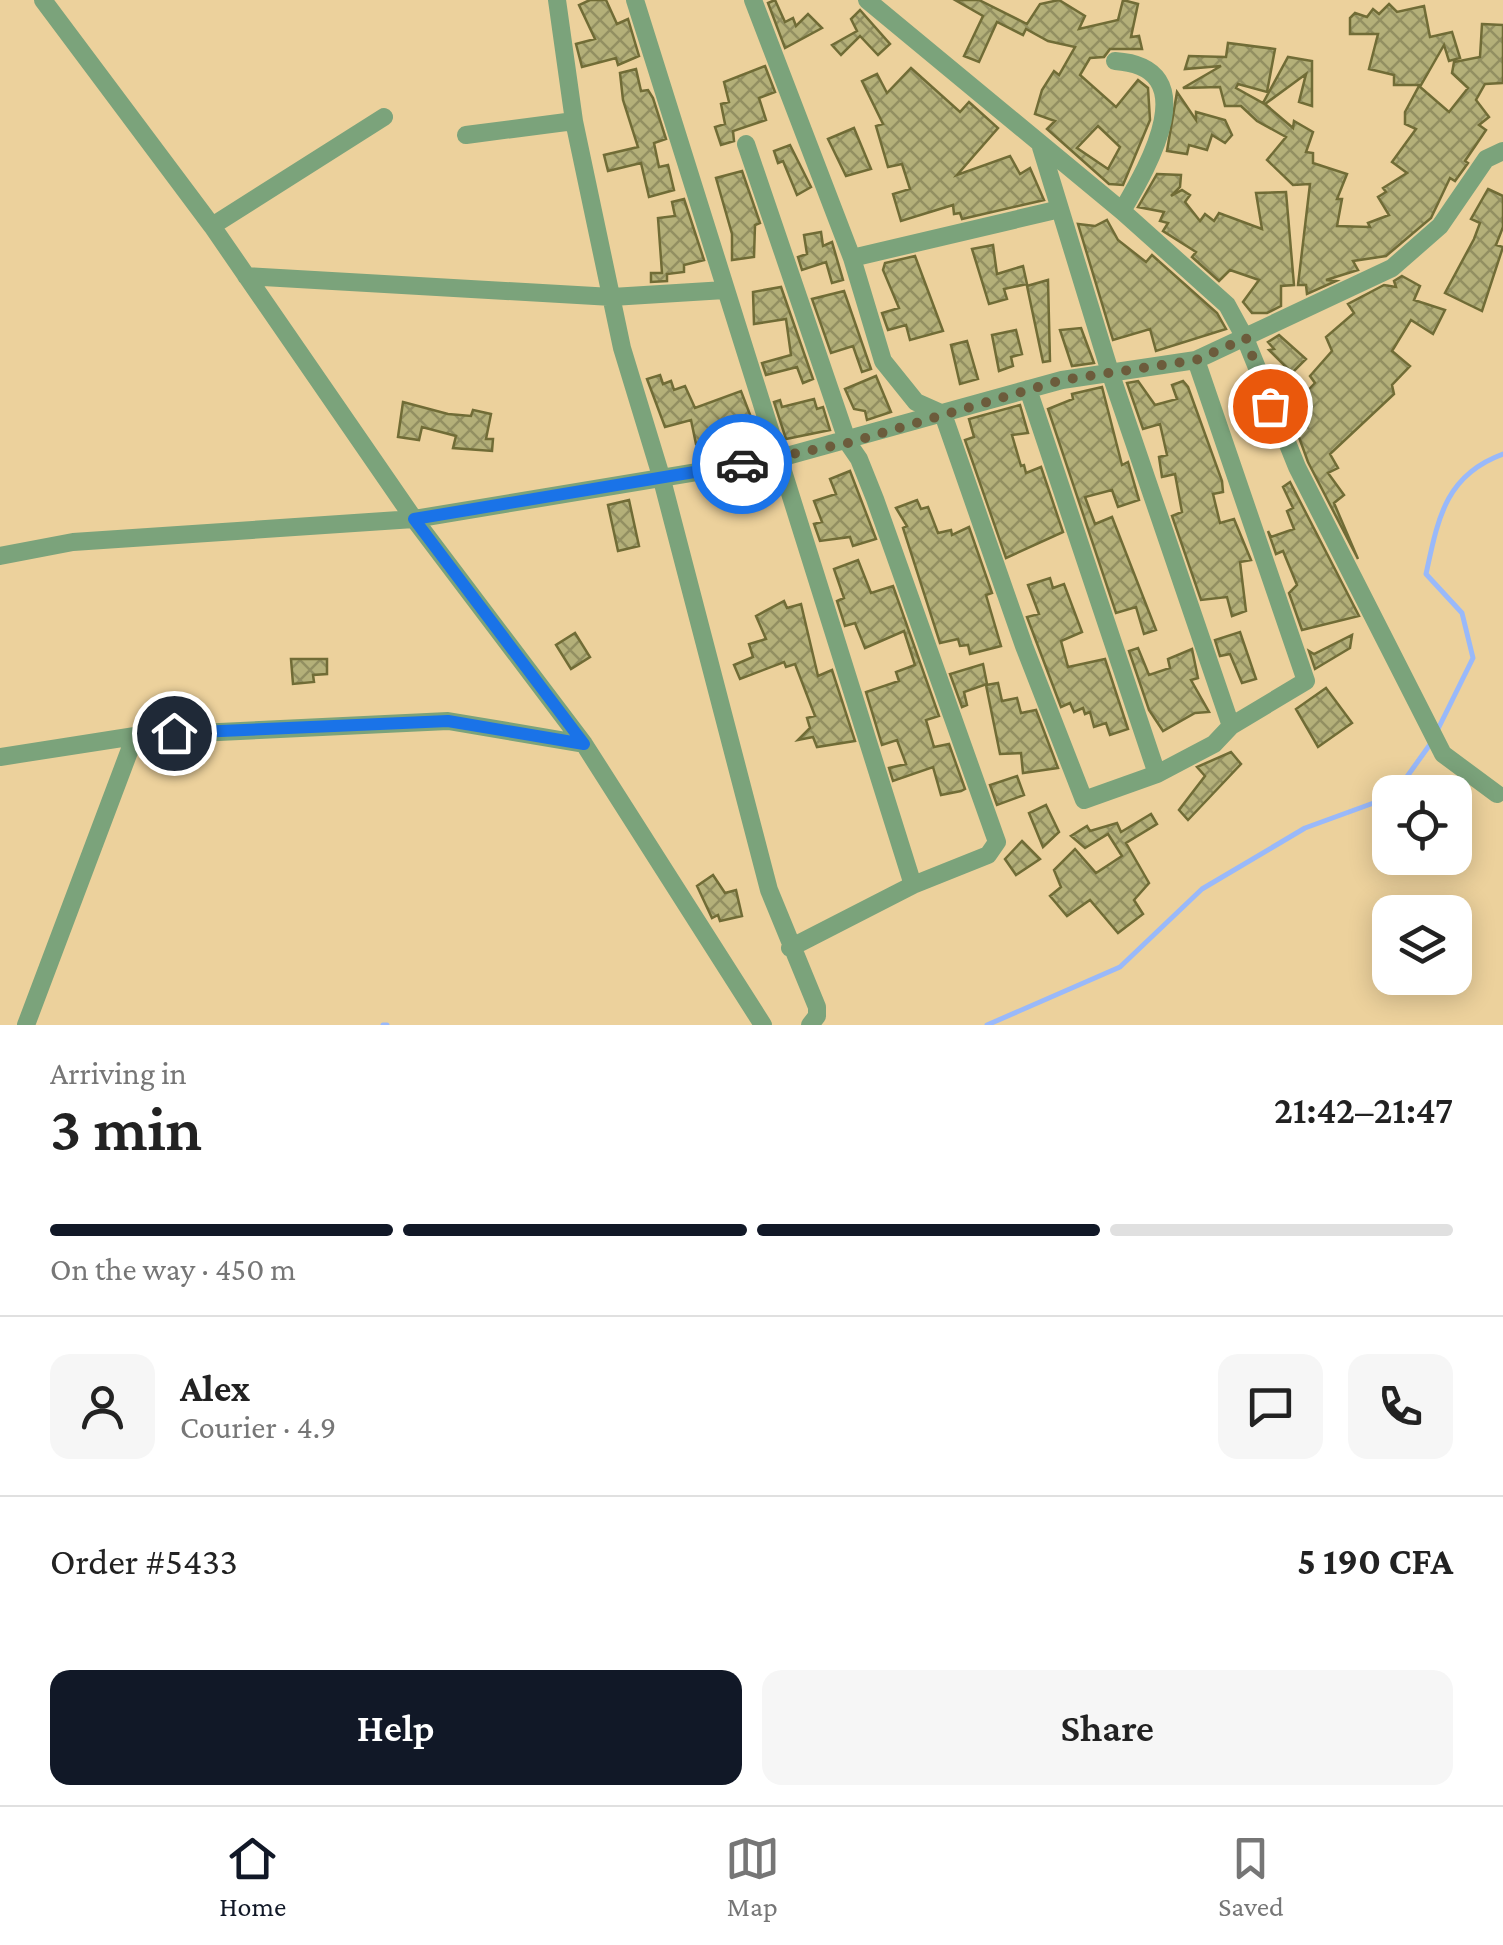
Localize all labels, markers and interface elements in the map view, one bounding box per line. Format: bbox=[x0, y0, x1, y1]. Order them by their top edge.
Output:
pin bbox=[1228, 364, 1313, 449]
icon: bag bbox=[1243, 379, 1298, 434]
courier bbox=[692, 414, 792, 514]
icon: car bbox=[715, 437, 770, 492]
pin bbox=[132, 691, 217, 776]
icon: home bbox=[147, 706, 202, 761]
map controls bbox=[1372, 775, 1472, 995]
button: locate bbox=[1372, 775, 1472, 875]
button: layers bbox=[1372, 895, 1472, 995]
text: Arriving in bbox=[50, 1055, 187, 1091]
text: 21:42–21:47 bbox=[1274, 1089, 1453, 1131]
text: 3 min bbox=[50, 1092, 202, 1164]
text: On the way · 450 m bbox=[50, 1251, 296, 1287]
button: person bbox=[50, 1354, 155, 1459]
button: chat bbox=[1218, 1354, 1323, 1459]
button: phone bbox=[1348, 1354, 1453, 1459]
text: Alex bbox=[180, 1367, 250, 1409]
text: Courier · 4.9 bbox=[180, 1409, 336, 1445]
text: Order #5433 bbox=[50, 1540, 238, 1582]
text: 5 190 CFA bbox=[1297, 1540, 1453, 1582]
button: Help bbox=[50, 1670, 742, 1785]
button: Share bbox=[762, 1670, 1453, 1785]
tab: Home bbox=[219, 1831, 286, 1922]
tab: Map bbox=[725, 1831, 780, 1922]
tab: Saved bbox=[1218, 1831, 1284, 1922]

